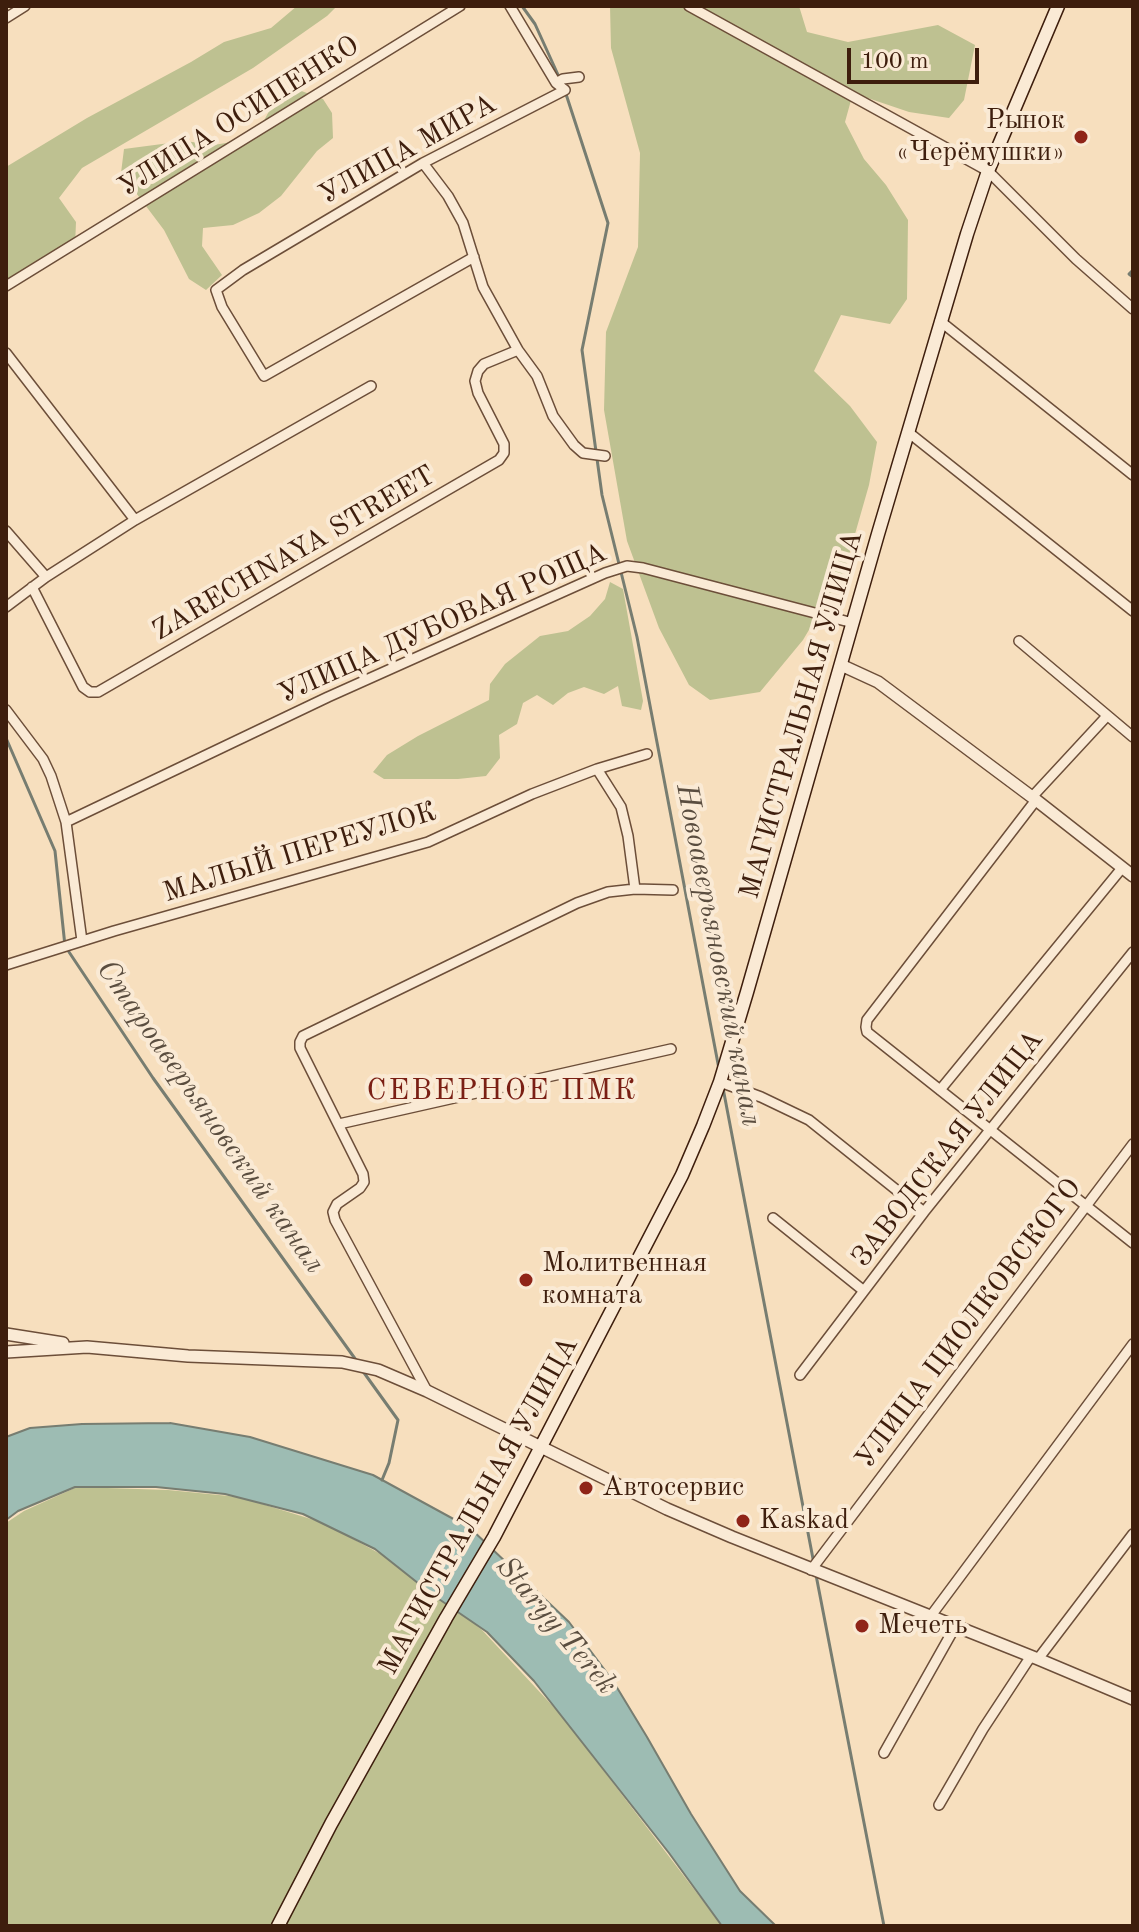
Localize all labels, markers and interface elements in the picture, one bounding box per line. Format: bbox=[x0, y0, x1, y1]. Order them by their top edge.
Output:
street label: УЛИЦА ОСИПЕНКО bbox=[112, 29, 366, 205]
scale bar bbox=[851, 32, 983, 82]
text: 100 m bbox=[861, 50, 929, 74]
street label: УЛИЦА МИРА bbox=[313, 87, 503, 213]
place label: Рынок «Черёмушки» bbox=[896, 104, 1065, 170]
marker: Рынок «Черёмушки» bbox=[1072, 128, 1090, 146]
street label: ZARECHNAYA STREET bbox=[147, 459, 441, 649]
street label: МАГИСТРАЛЬНАЯ УЛИЦА bbox=[733, 527, 871, 903]
street label: УЛИЦА ДУБОВАЯ РОЩА bbox=[274, 536, 612, 712]
water label: Новоаверьяновский канал bbox=[667, 780, 769, 1130]
street label: МАЛЫЙ ПЕРЕУЛОК bbox=[159, 795, 441, 911]
water label: Староаверьяновский канал bbox=[88, 953, 332, 1281]
street label: ЗАВОДСКАЯ УЛИЦА bbox=[845, 1024, 1051, 1274]
district label: СЕВЕРНОЕ ПМК bbox=[367, 1073, 637, 1109]
street label: УЛИЦА ЦИОЛКОВСКОГО bbox=[849, 1172, 1089, 1476]
place label: Молитвенная комната bbox=[542, 1247, 707, 1313]
marker: Молитвенная комната bbox=[517, 1271, 535, 1289]
street label: МАГИСТРАЛЬНАЯ УЛИЦА bbox=[372, 1331, 586, 1681]
place label: Автосервис bbox=[602, 1471, 744, 1505]
marker: Автосервис bbox=[577, 1479, 595, 1497]
place label: Kaskad bbox=[759, 1504, 849, 1538]
marker: Kaskad bbox=[734, 1512, 752, 1530]
water label: Staryy Terek bbox=[488, 1550, 624, 1702]
place label: Мечеть bbox=[878, 1609, 967, 1643]
marker: Мечеть bbox=[853, 1617, 871, 1635]

